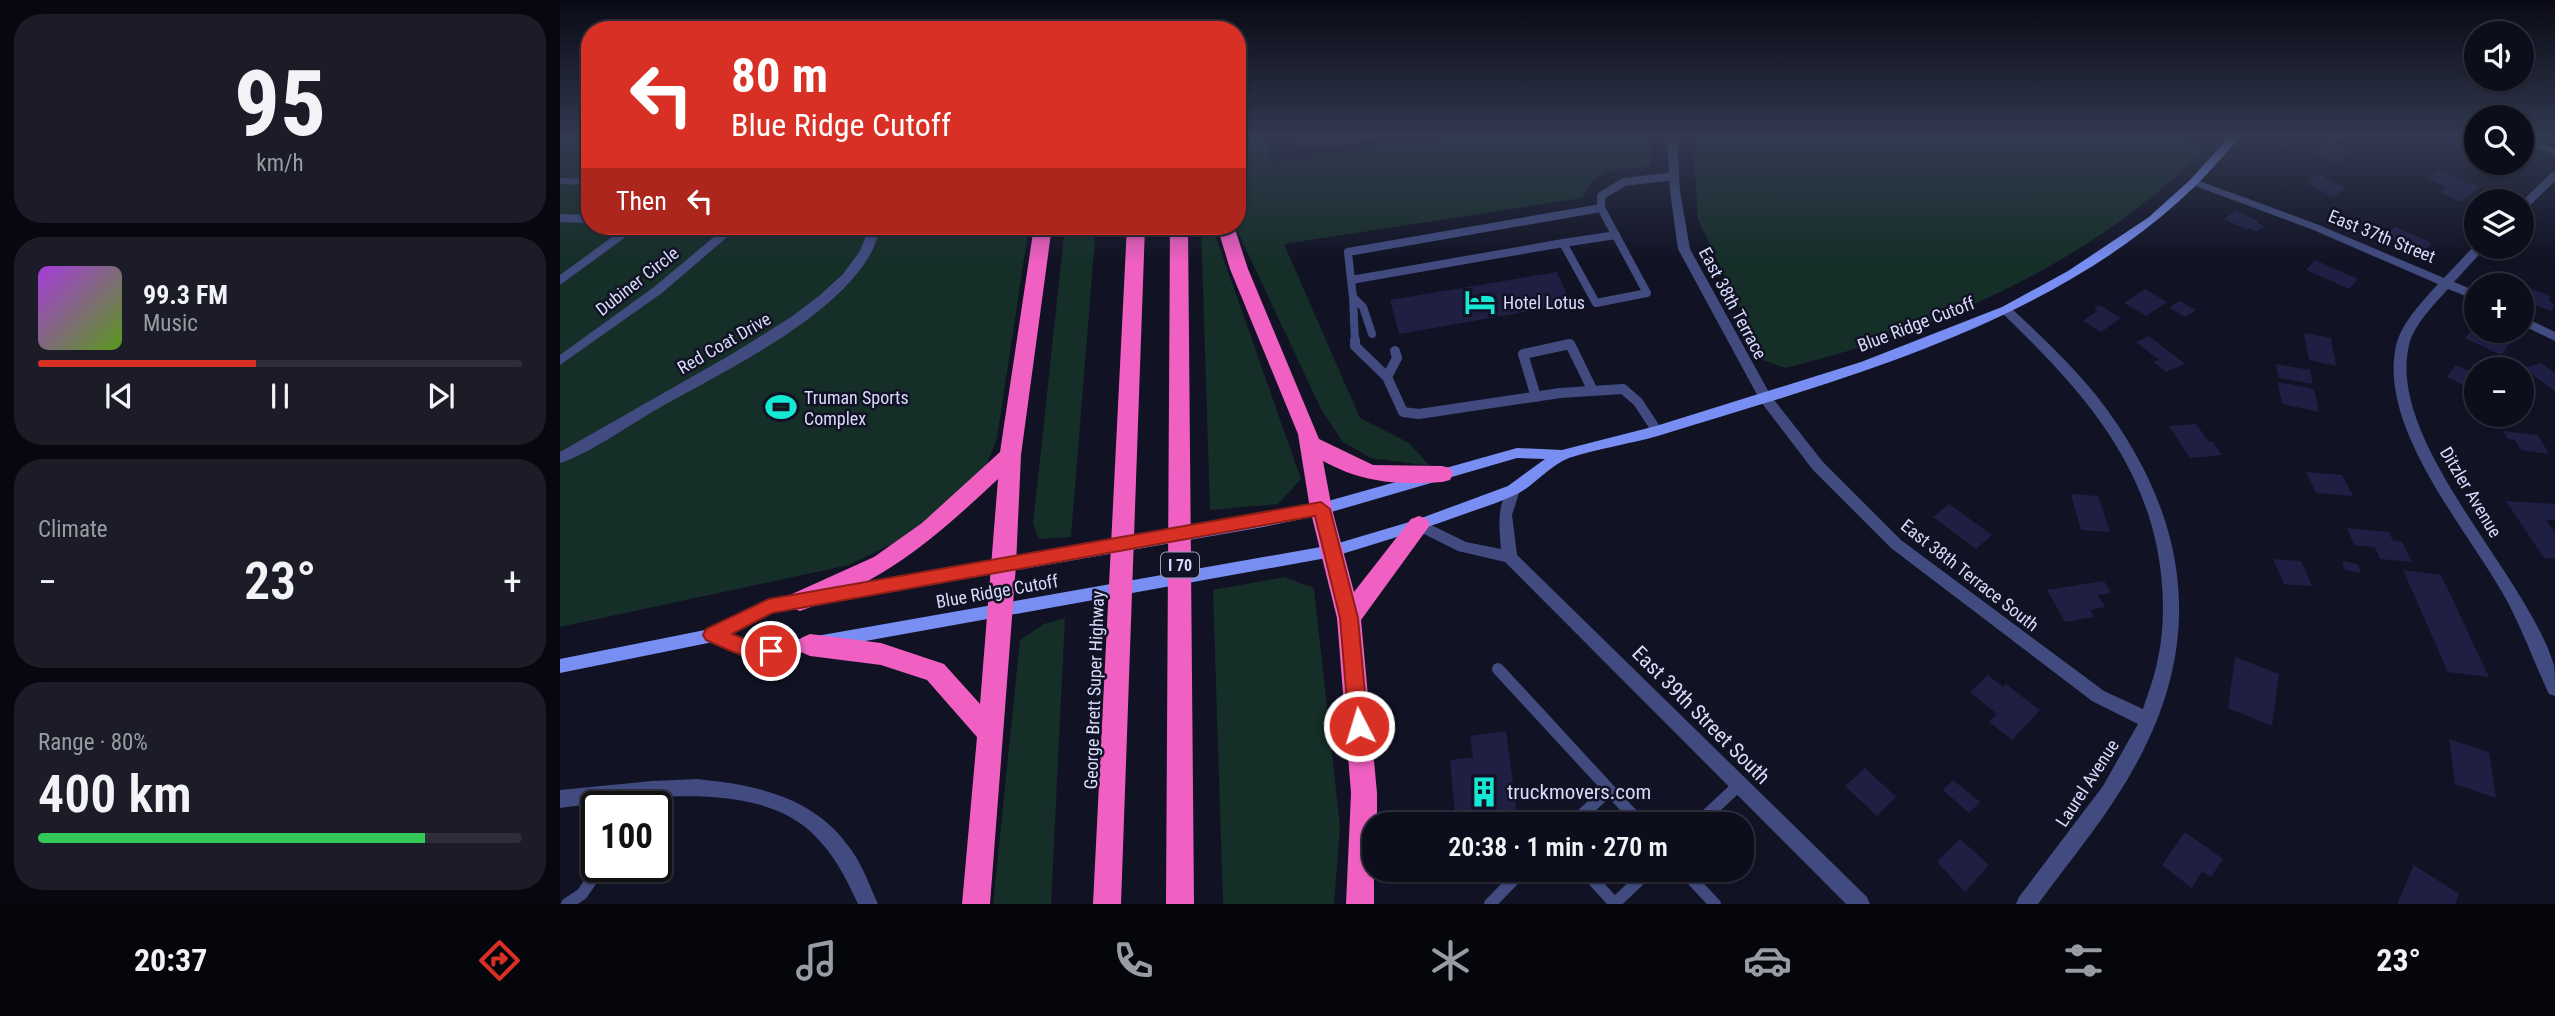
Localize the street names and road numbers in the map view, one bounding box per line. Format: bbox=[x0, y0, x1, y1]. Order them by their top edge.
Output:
street label: East 37th Street bbox=[2326, 205, 2438, 267]
street label: Dubiner Circle bbox=[591, 242, 683, 320]
street label: East 38th Terrace bbox=[1695, 243, 1771, 363]
street label: Blue Ridge Cutoff bbox=[1854, 292, 1978, 356]
street label: Red Coat Drive bbox=[674, 308, 774, 378]
street label: Ditzler Avenue bbox=[2436, 443, 2506, 541]
street label: East 38th Terrace South bbox=[1897, 515, 2043, 635]
road number: I 70 bbox=[1161, 552, 1199, 578]
street label: Blue Ridge Cutoff bbox=[934, 570, 1060, 612]
street label: George Brett Super Highway bbox=[1080, 590, 1108, 790]
street label: East 39th Street South bbox=[1627, 641, 1775, 789]
street label: Laurel Avenue bbox=[2051, 735, 2123, 831]

